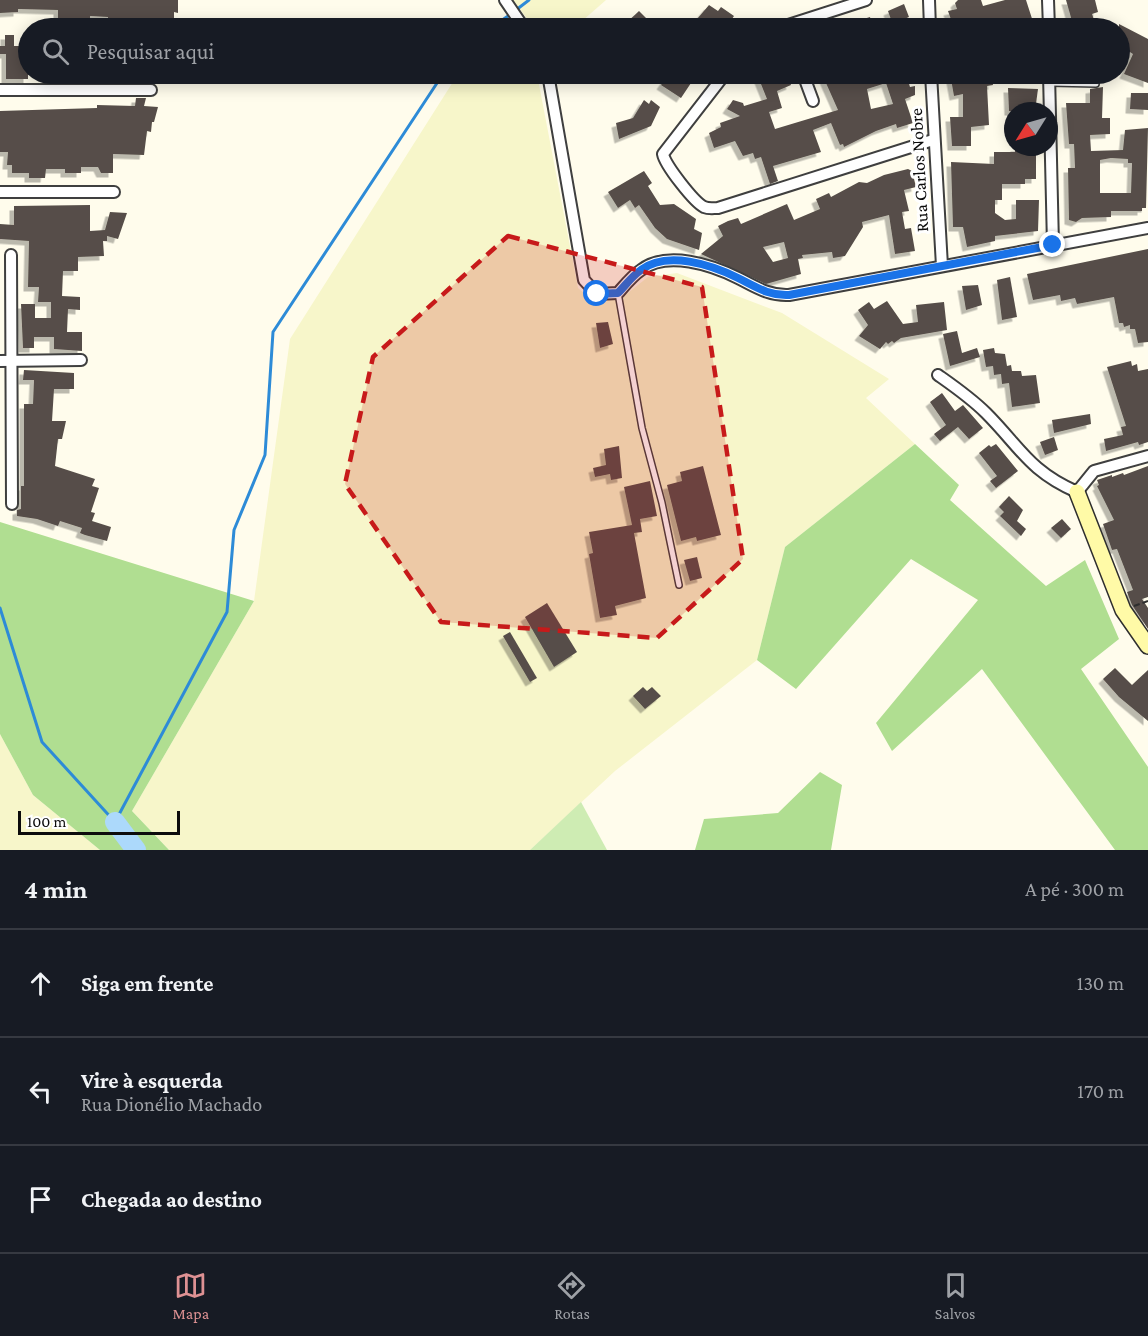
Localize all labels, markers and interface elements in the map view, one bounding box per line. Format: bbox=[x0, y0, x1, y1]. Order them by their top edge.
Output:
search box bbox=[18, 18, 1130, 84]
icon: search bbox=[39, 35, 72, 68]
text: Pesquisar aqui bbox=[87, 39, 214, 64]
north arrow bbox=[1004, 102, 1058, 156]
street label: Rua Carlos Nobre bbox=[906, 107, 932, 232]
route end bbox=[1039, 231, 1065, 257]
route start bbox=[583, 280, 609, 306]
scale bar bbox=[18, 808, 180, 836]
text: 100 m bbox=[27, 813, 66, 830]
text: 4 min bbox=[24, 875, 88, 904]
text: A pé · 300 m bbox=[1025, 878, 1124, 900]
icon: ahead bbox=[24, 967, 57, 1000]
text: Siga em frente bbox=[81, 971, 214, 996]
text: 130 m bbox=[1077, 972, 1124, 994]
text: Vire à esquerda bbox=[81, 1068, 222, 1093]
icon: left bbox=[24, 1075, 57, 1108]
text: 170 m bbox=[1077, 1080, 1124, 1102]
text: Rua Dionélio Machado bbox=[81, 1093, 262, 1115]
icon: arrive bbox=[24, 1183, 57, 1216]
text: Chegada ao destino bbox=[81, 1187, 262, 1212]
tab: Mapa bbox=[173, 1269, 209, 1322]
tab: Rotas bbox=[554, 1269, 590, 1322]
tab: Salvos bbox=[935, 1269, 975, 1322]

